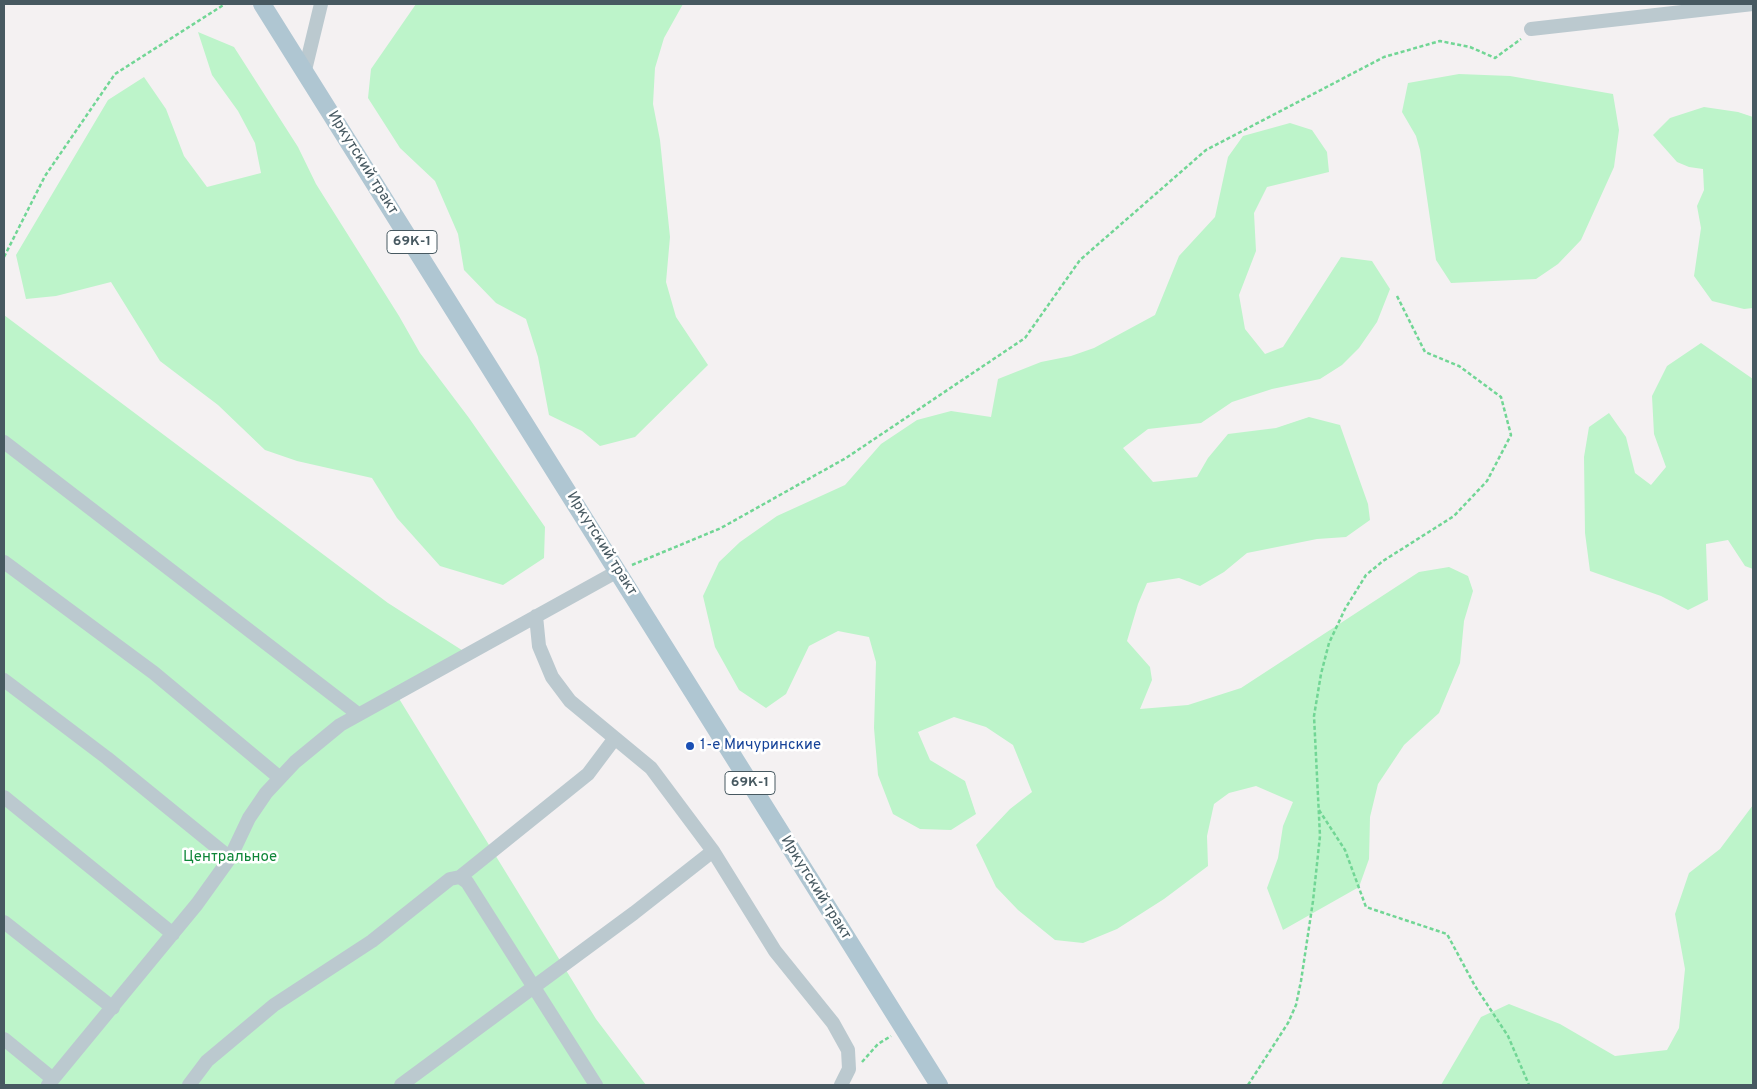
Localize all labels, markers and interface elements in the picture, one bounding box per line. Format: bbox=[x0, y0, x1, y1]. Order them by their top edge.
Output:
street label: Иркутский тракт bbox=[323, 108, 401, 218]
road number: 69К-1 bbox=[387, 230, 437, 253]
street label: Иркутский тракт bbox=[562, 489, 640, 599]
place label: 1-е Мичуринские bbox=[700, 737, 821, 755]
marker: 1-е Мичуринские bbox=[684, 740, 696, 752]
road number: 69К-1 bbox=[725, 771, 775, 794]
street label: Иркутский тракт bbox=[776, 833, 854, 943]
park label: Центральное bbox=[183, 849, 277, 867]

